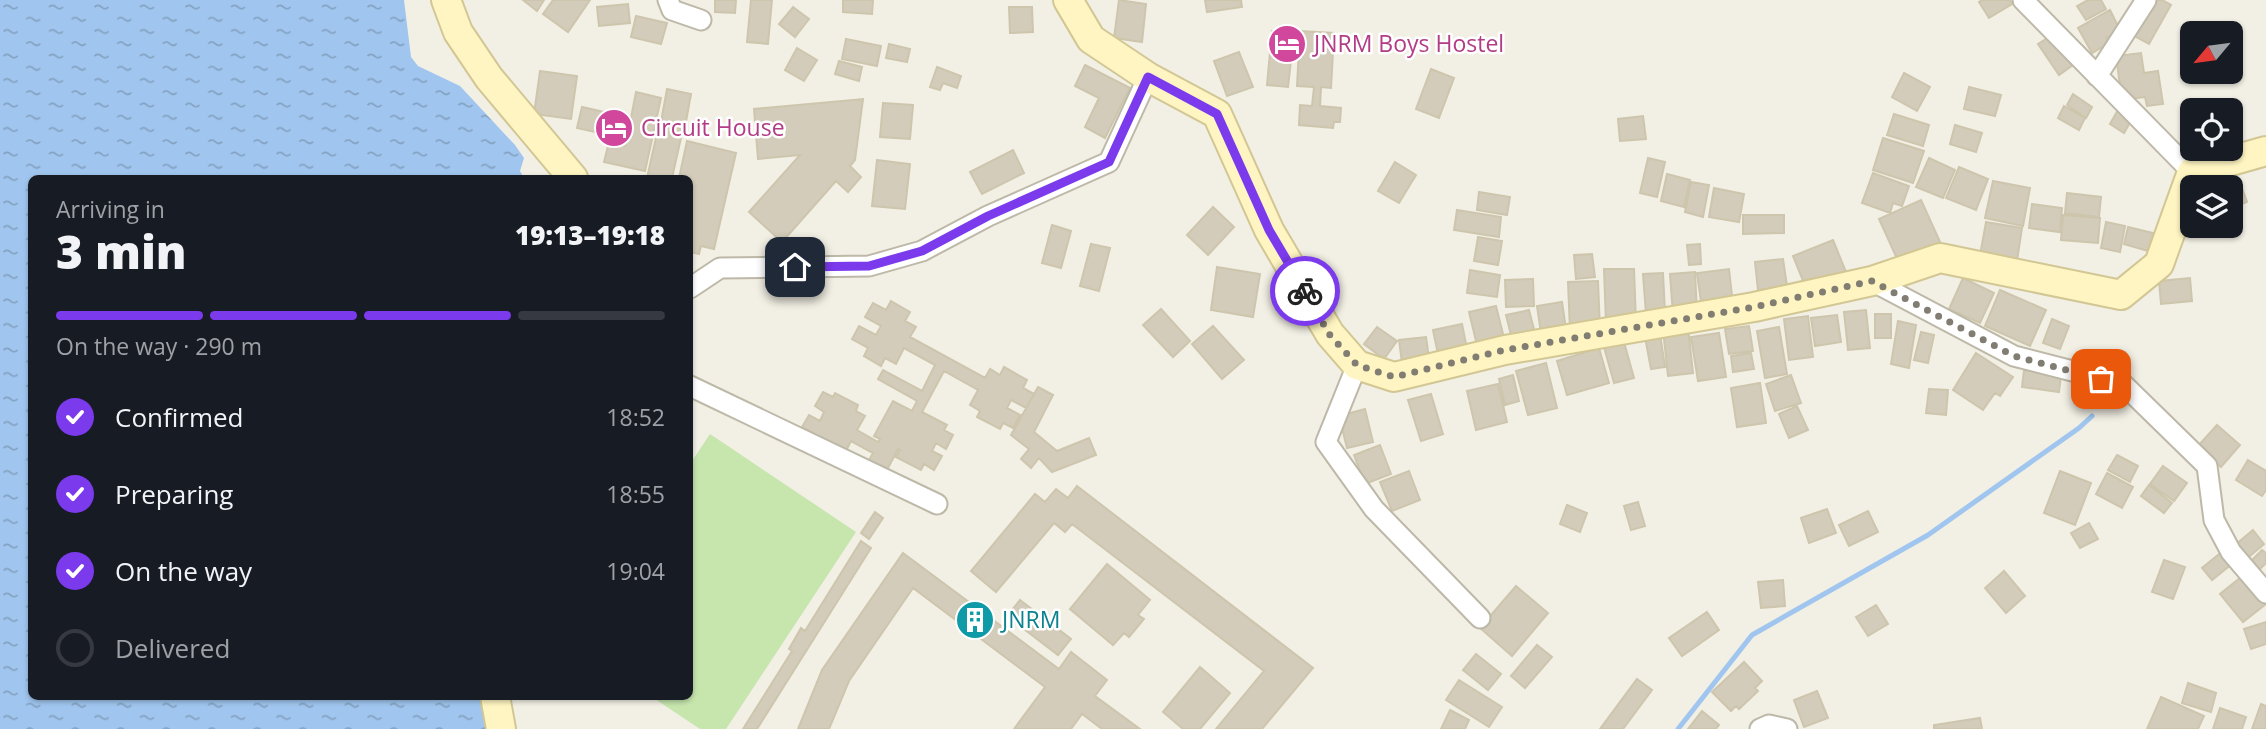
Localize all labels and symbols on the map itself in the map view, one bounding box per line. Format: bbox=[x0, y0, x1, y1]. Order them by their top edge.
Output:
north arrow bbox=[2180, 21, 2244, 84]
hotel icon: JNRM Boys Hostel bbox=[1266, 23, 1308, 65]
place label: JNRM Boys Hostel bbox=[1312, 27, 1504, 59]
hotel icon: Circuit House bbox=[593, 107, 635, 149]
place label: Circuit House bbox=[641, 111, 785, 143]
pin bbox=[765, 237, 825, 297]
courier bbox=[1270, 256, 1340, 326]
pin bbox=[2071, 349, 2131, 409]
building icon: JNRM bbox=[954, 599, 996, 641]
place label: JNRM bbox=[1000, 603, 1060, 635]

